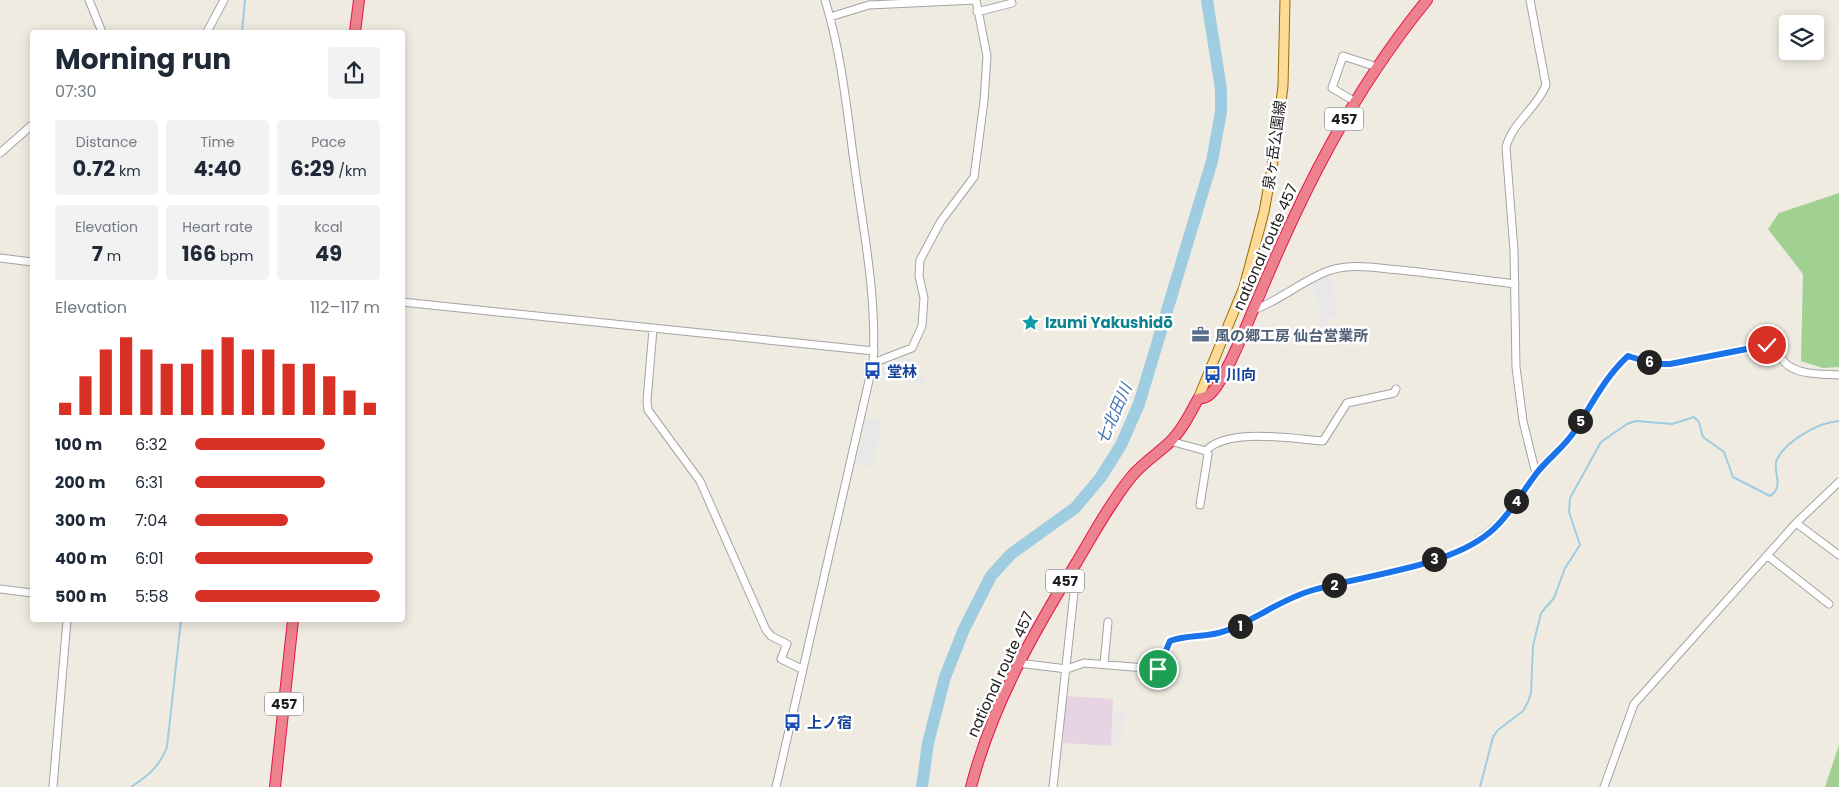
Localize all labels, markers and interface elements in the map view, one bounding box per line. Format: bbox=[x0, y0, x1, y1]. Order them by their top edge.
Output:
map controls bbox=[1779, 15, 1824, 60]
button: layers bbox=[1779, 15, 1824, 60]
text: Morning run bbox=[55, 40, 231, 79]
button: share bbox=[328, 47, 380, 99]
text: 07:30 bbox=[55, 80, 97, 103]
street label: 泉ヶ岳公園線 bbox=[1257, 99, 1291, 191]
road number: 457 bbox=[1325, 108, 1363, 130]
text: Distance bbox=[76, 132, 137, 152]
text: Time bbox=[200, 132, 235, 152]
text: Pace bbox=[311, 132, 346, 152]
text: 0.72 bbox=[72, 154, 115, 183]
text: 4:40 bbox=[193, 154, 242, 183]
text: 6:29 bbox=[290, 154, 335, 183]
text: km bbox=[115, 161, 141, 181]
text: /km bbox=[335, 161, 367, 181]
street label: national route 457 bbox=[1228, 180, 1302, 314]
text: Elevation bbox=[75, 217, 138, 237]
text: Heart rate bbox=[182, 217, 253, 237]
text: kcal bbox=[314, 217, 343, 237]
text: 7 bbox=[92, 239, 103, 268]
text: 166 bbox=[182, 239, 216, 268]
text: 49 bbox=[315, 239, 342, 268]
text: m bbox=[103, 246, 121, 266]
text: bpm bbox=[216, 246, 253, 266]
text: Elevation bbox=[55, 296, 127, 319]
text: 112–117 m bbox=[310, 296, 380, 319]
place icon: Izumi Yakushidō bbox=[1021, 312, 1041, 332]
place label: Izumi Yakushidō bbox=[1045, 312, 1173, 333]
pin bbox=[1746, 324, 1788, 366]
office icon: 風の郷工房 仙台営業所 bbox=[1191, 325, 1211, 345]
place label: 風の郷工房 仙台営業所 bbox=[1215, 325, 1368, 346]
icon: check bbox=[1753, 331, 1781, 359]
pin: 6 bbox=[1636, 350, 1662, 374]
text: 6 bbox=[1645, 352, 1654, 372]
bus stop icon: 堂林 bbox=[863, 361, 883, 381]
place label: 堂林 bbox=[887, 361, 917, 382]
bus stop icon: 川向 bbox=[1202, 364, 1222, 384]
place label: 川向 bbox=[1226, 364, 1256, 385]
water label: 七北田川 bbox=[1090, 378, 1138, 448]
pin: 5 bbox=[1568, 408, 1592, 434]
text: 5 bbox=[1576, 411, 1585, 431]
text: 100 m bbox=[55, 433, 102, 456]
text: 6:32 bbox=[135, 433, 167, 456]
text: 200 m bbox=[55, 471, 105, 494]
text: 6:31 bbox=[135, 471, 163, 494]
pin: 4 bbox=[1504, 488, 1528, 514]
text: 4 bbox=[1512, 491, 1521, 511]
text: 300 m bbox=[55, 509, 106, 532]
text: 7:04 bbox=[135, 509, 167, 532]
pin: 3 bbox=[1422, 546, 1446, 572]
text: 400 m bbox=[55, 547, 107, 570]
text: 6:01 bbox=[135, 547, 164, 570]
text: 3 bbox=[1430, 549, 1439, 569]
road number: 457 bbox=[1046, 570, 1084, 592]
pin: 2 bbox=[1322, 572, 1346, 598]
text: 2 bbox=[1331, 575, 1339, 595]
text: 500 m bbox=[55, 585, 107, 608]
text: 5:58 bbox=[135, 585, 169, 608]
street label: national route 457 bbox=[962, 608, 1038, 740]
pin: 1 bbox=[1228, 614, 1252, 638]
text: 1 bbox=[1238, 616, 1243, 636]
pin bbox=[1137, 648, 1179, 690]
icon: arrive bbox=[1144, 655, 1172, 683]
road number: 457 bbox=[265, 692, 303, 716]
bus stop icon: 上ノ宿 bbox=[783, 712, 803, 732]
place label: 上ノ宿 bbox=[807, 712, 852, 733]

